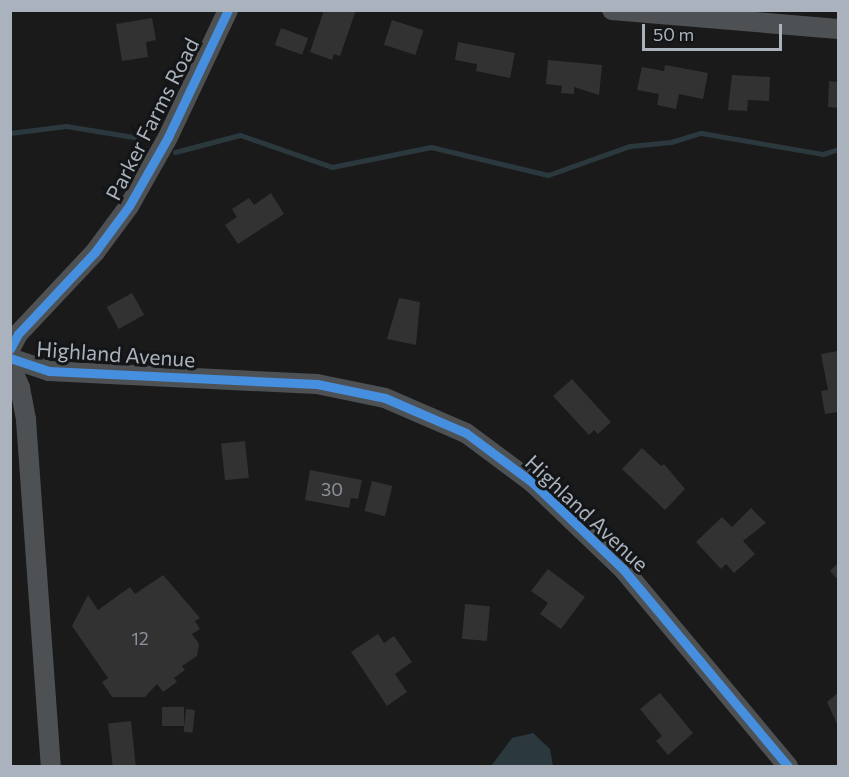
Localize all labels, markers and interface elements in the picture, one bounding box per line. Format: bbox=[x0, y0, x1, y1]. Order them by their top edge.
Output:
scale bar bbox=[645, 12, 784, 50]
text: 50 m bbox=[653, 23, 694, 45]
street label: Parker Farms Road bbox=[100, 34, 204, 204]
street label: Highland Avenue bbox=[36, 336, 196, 372]
street label: Highland Avenue bbox=[520, 450, 654, 576]
house number: 30 bbox=[321, 478, 343, 500]
house number: 12 bbox=[131, 627, 149, 649]

